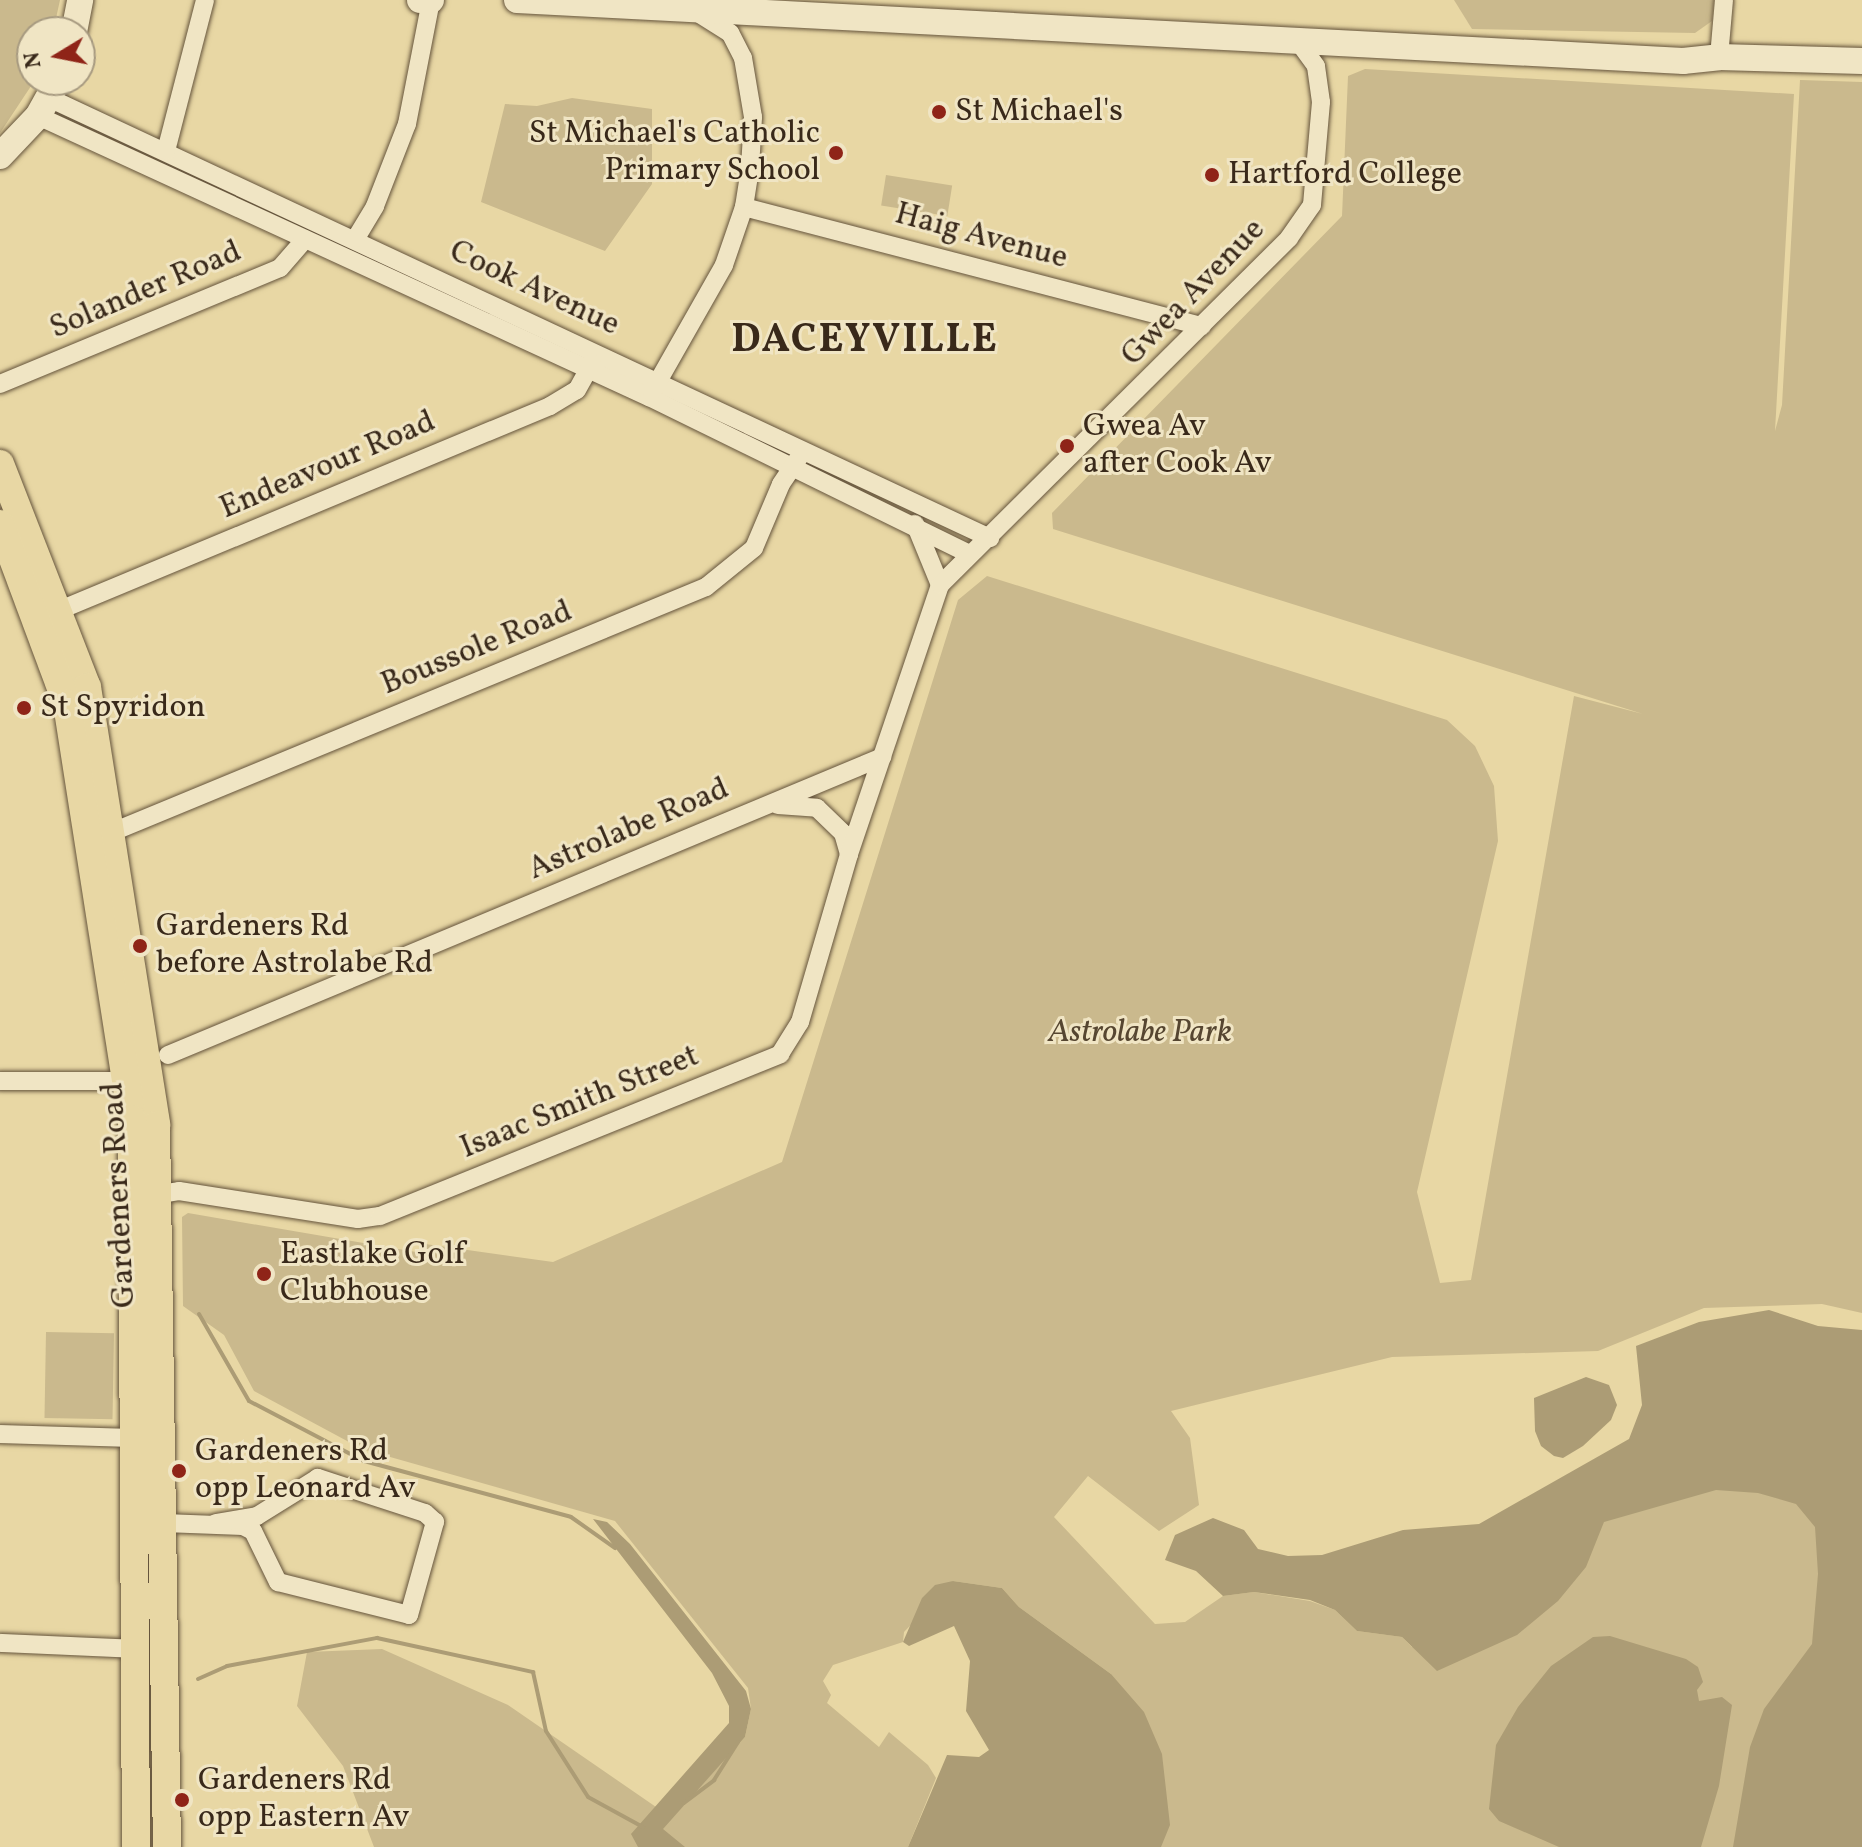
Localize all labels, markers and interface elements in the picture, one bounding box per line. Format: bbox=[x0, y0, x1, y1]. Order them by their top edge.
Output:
north arrow bbox=[16, 16, 96, 96]
text: N bbox=[17, 49, 50, 70]
place label: St Michael's bbox=[955, 93, 1123, 131]
marker: St Michael's bbox=[930, 103, 948, 121]
place label: St Michael's Catholic Primary School bbox=[529, 116, 820, 191]
marker: St Michael's Catholic Primary School bbox=[827, 144, 845, 162]
place label: Hartford College bbox=[1228, 156, 1462, 194]
marker: Hartford College bbox=[1203, 166, 1221, 184]
street label: Haig Avenue bbox=[891, 196, 1071, 278]
street label: Gwea Avenue bbox=[1114, 211, 1274, 375]
street label: Solander Road bbox=[44, 233, 248, 349]
street label: Cook Avenue bbox=[443, 233, 625, 345]
district label: DACEYVILLE bbox=[731, 317, 999, 365]
street label: Endeavour Road bbox=[215, 403, 441, 529]
place label: Gwea Av after Cook Av bbox=[1083, 409, 1272, 484]
marker: Gwea Av after Cook Av bbox=[1058, 437, 1076, 455]
street label: Boussole Road bbox=[376, 593, 578, 705]
place label: St Spyridon bbox=[40, 689, 206, 727]
marker: St Spyridon bbox=[15, 699, 33, 717]
street label: Astrolabe Road bbox=[523, 770, 735, 890]
place label: Gardeners Rd before Astrolabe Rd bbox=[156, 909, 433, 984]
marker: Gardeners Rd before Astrolabe Rd bbox=[131, 937, 149, 955]
park label: Astrolabe Park bbox=[1048, 1014, 1232, 1052]
street label: Isaac Smith Street bbox=[455, 1038, 705, 1168]
street label: Gardeners Road bbox=[95, 1081, 145, 1309]
place label: Eastlake Golf Clubhouse bbox=[280, 1237, 465, 1312]
marker: Eastlake Golf Clubhouse bbox=[255, 1265, 273, 1283]
place label: Gardeners Rd opp Leonard Av bbox=[195, 1434, 416, 1509]
marker: Gardeners Rd opp Leonard Av bbox=[170, 1462, 188, 1480]
place label: Gardeners Rd opp Eastern Av bbox=[198, 1763, 409, 1838]
marker: Gardeners Rd opp Eastern Av bbox=[173, 1791, 191, 1809]

